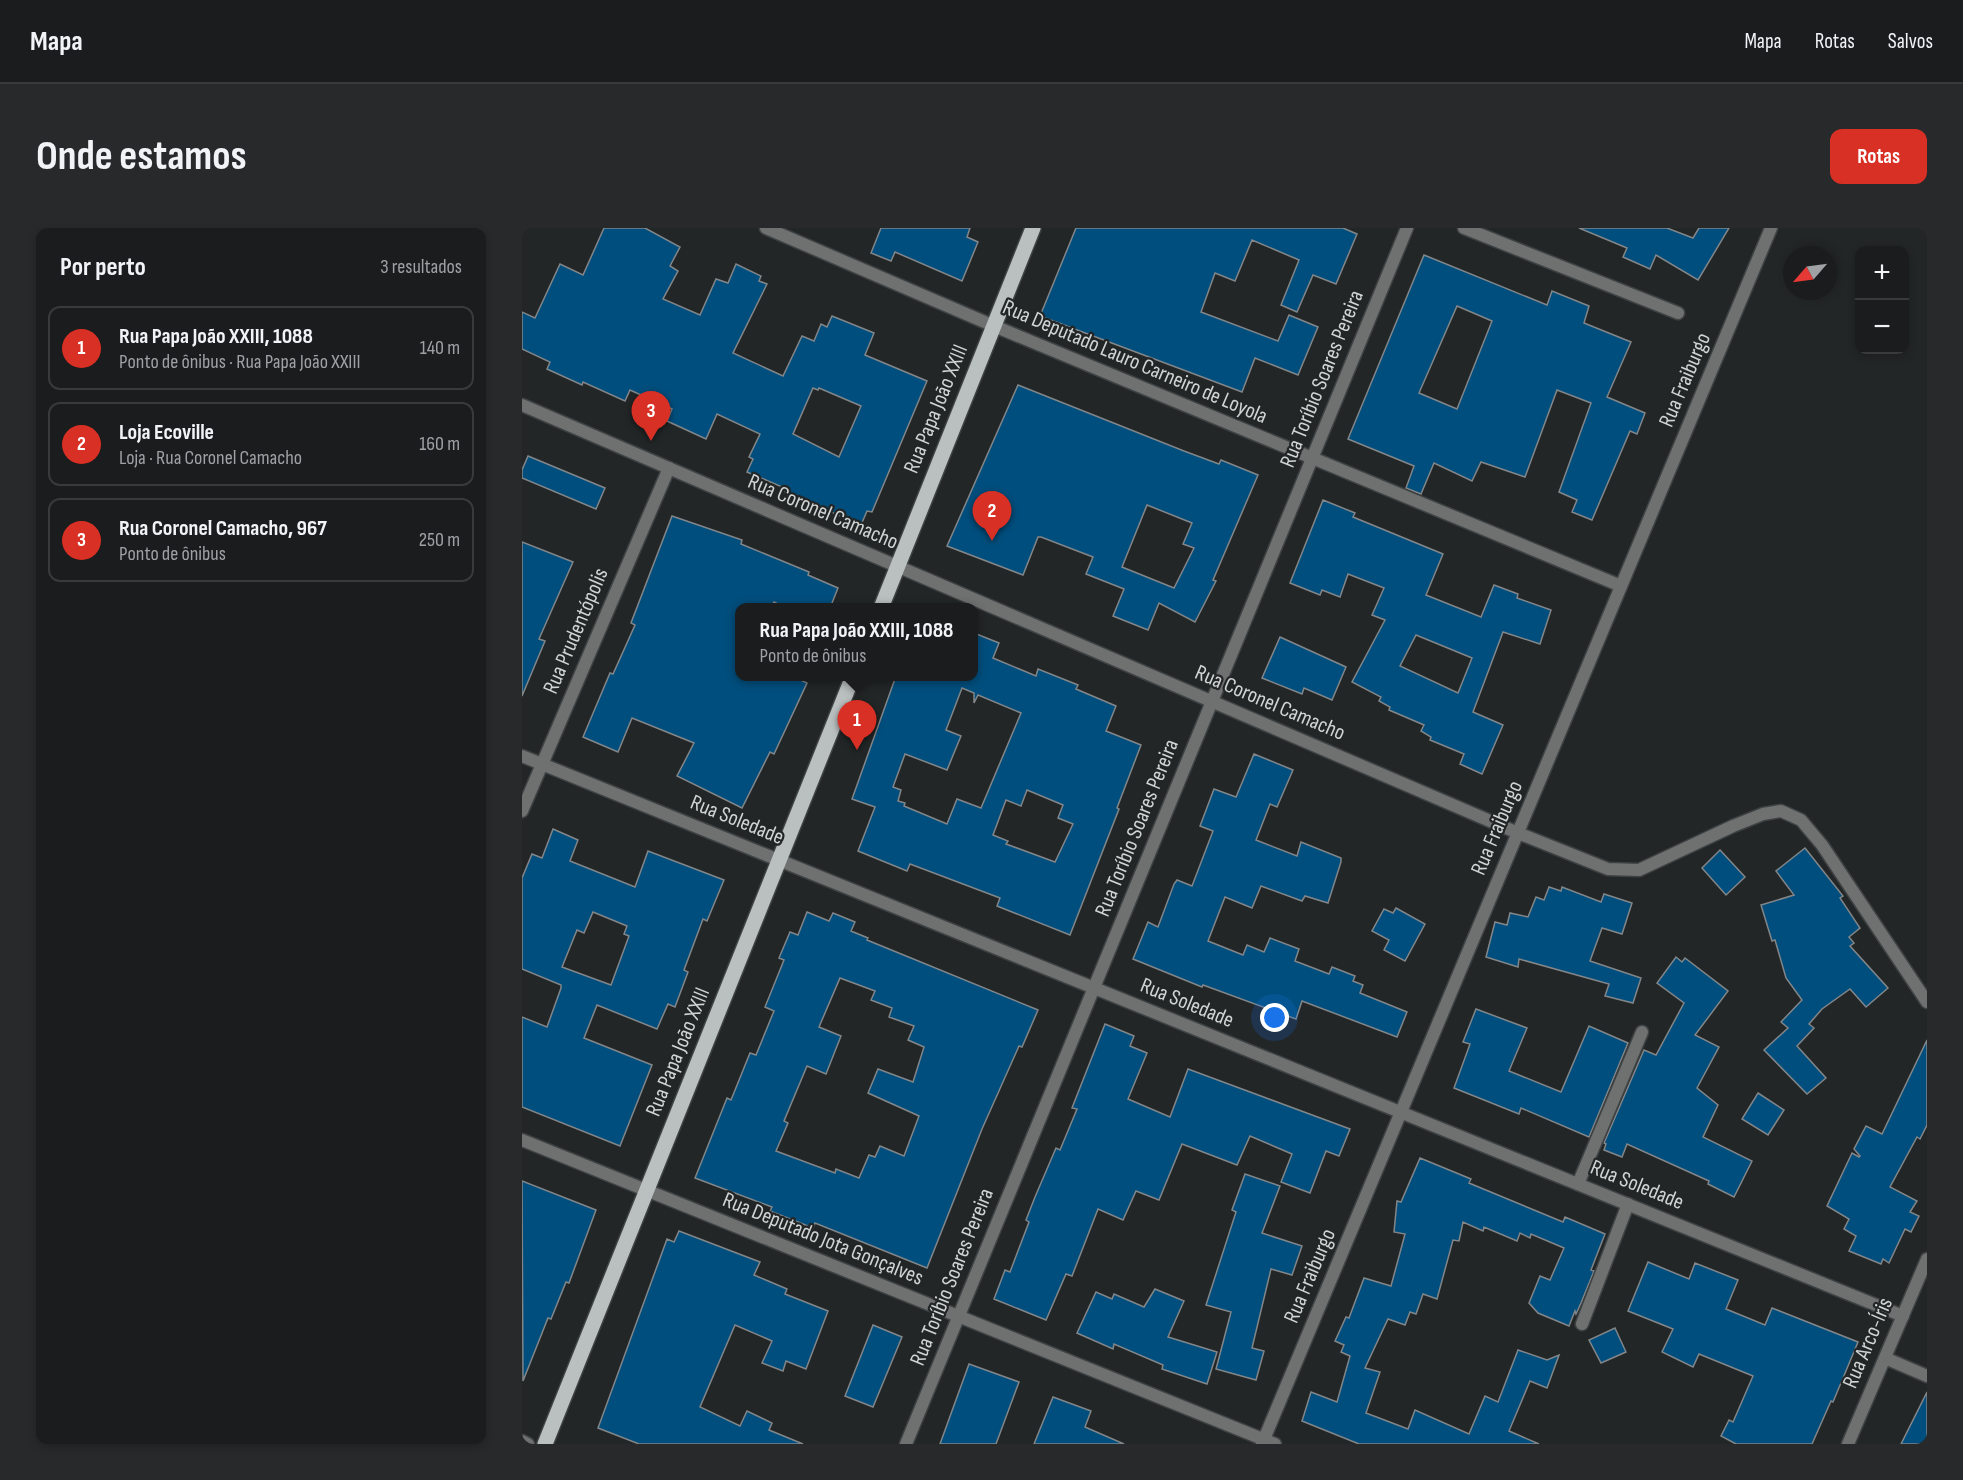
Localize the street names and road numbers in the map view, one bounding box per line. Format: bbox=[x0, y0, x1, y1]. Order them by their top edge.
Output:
street label: Rua Toríbio Soares Pereira bbox=[1274, 286, 1370, 472]
street label: Rua Deputado Lauro Carneiro de Loyola bbox=[999, 294, 1271, 430]
street label: Rua Fraiburgo bbox=[1653, 329, 1717, 431]
street label: Rua Papa João XXIII bbox=[898, 341, 974, 477]
street label: Rua Coronel Camacho bbox=[744, 468, 902, 556]
street label: Rua Prudentópolis bbox=[537, 564, 615, 698]
street label: Rua Coronel Camacho bbox=[1191, 659, 1349, 747]
street label: Rua Toríbio Soares Pereira bbox=[1089, 735, 1185, 921]
street label: Rua Fraiburgo bbox=[1465, 777, 1529, 879]
street label: Rua Soledade bbox=[686, 789, 788, 851]
street label: Rua Soledade bbox=[1136, 972, 1238, 1034]
street label: Rua Papa João XXIII bbox=[640, 984, 716, 1120]
street label: Rua Soledade bbox=[1586, 1154, 1688, 1216]
street label: Rua Toríbio Soares Pereira bbox=[904, 1184, 1000, 1370]
street label: Rua Deputado Jota Gonçalves bbox=[719, 1186, 927, 1292]
street label: Rua Fraiburgo bbox=[1278, 1225, 1342, 1327]
street label: Rua Arco-Íris bbox=[1837, 1294, 1899, 1392]

